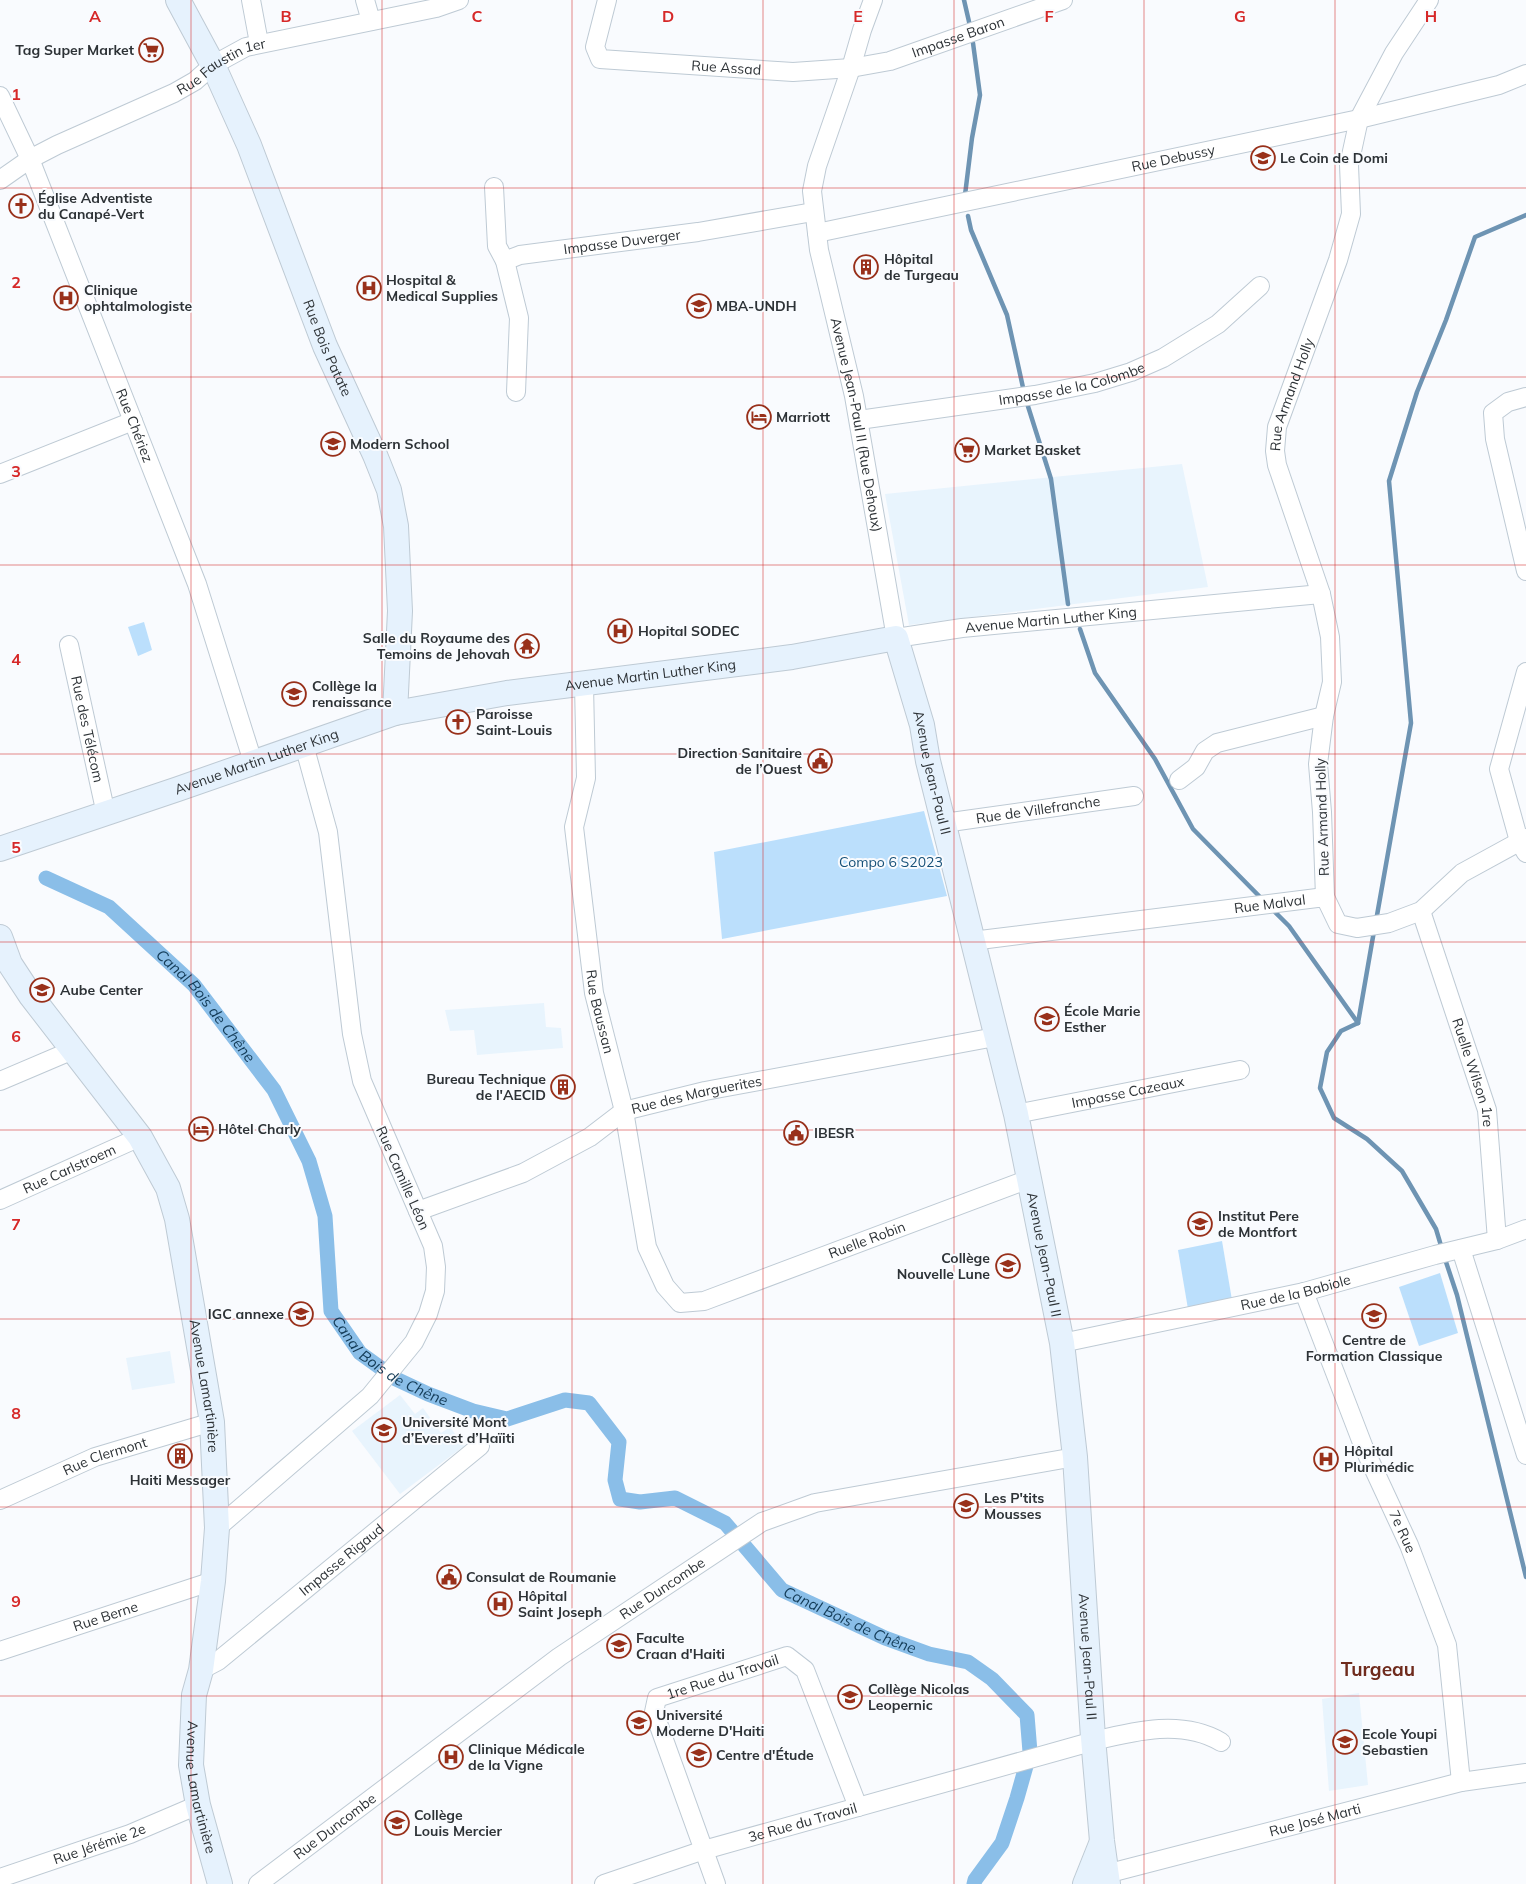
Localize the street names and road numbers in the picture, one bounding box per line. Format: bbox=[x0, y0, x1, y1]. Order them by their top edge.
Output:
street label: Impasse Baron bbox=[909, 12, 1007, 62]
street label: Rue Faustin 1er bbox=[173, 34, 268, 99]
street label: Rue Assad bbox=[691, 56, 762, 79]
street label: Rue Debussy bbox=[1130, 140, 1217, 176]
street label: Impasse Duverger bbox=[563, 225, 682, 258]
street label: Rue Bois Patate bbox=[299, 297, 356, 399]
street label: Avenue Jean-Paul II (Rue Dehoux) bbox=[826, 316, 886, 533]
street label: Rue Armand Holly bbox=[1266, 335, 1318, 452]
street label: Impasse de la Colombe bbox=[997, 358, 1148, 409]
street label: Rue Chériez bbox=[112, 386, 157, 465]
street label: Avenue Martin Luther King bbox=[964, 602, 1138, 637]
street label: Avenue Martin Luther King bbox=[564, 655, 737, 695]
street label: Rue des Télécom bbox=[67, 674, 108, 784]
street label: Avenue Jean-Paul II bbox=[909, 708, 955, 837]
street label: Avenue Martin Luther King bbox=[172, 725, 341, 799]
street label: Rue Armand Holly bbox=[1311, 757, 1333, 876]
street label: Rue de Villefranche bbox=[975, 792, 1101, 827]
street label: Rue Malval bbox=[1233, 891, 1306, 917]
street label: Rue Baussan bbox=[582, 969, 618, 1055]
street label: Ruelle Wilson 1re bbox=[1448, 1016, 1497, 1128]
street label: Rue des Marguerites bbox=[630, 1072, 763, 1118]
street label: Impasse Cazeaux bbox=[1070, 1072, 1186, 1112]
street label: Rue Camille Léon bbox=[372, 1123, 434, 1233]
street label: Rue Carlstroem bbox=[20, 1140, 119, 1198]
street label: Avenue Jean-Paul II bbox=[1023, 1191, 1066, 1319]
street label: Ruelle Robin bbox=[826, 1217, 908, 1263]
street label: Rue de la Babiole bbox=[1239, 1270, 1353, 1314]
street label: Avenue Lamartinière bbox=[185, 1318, 222, 1453]
street label: Rue Clermont bbox=[60, 1433, 149, 1479]
street label: 7e Rue bbox=[1385, 1507, 1420, 1555]
street label: Impasse Rigaud bbox=[295, 1520, 388, 1600]
street label: Rue Duncombe bbox=[616, 1553, 708, 1623]
street label: Avenue Jean-Paul II bbox=[1075, 1593, 1101, 1721]
street label: Rue Berne bbox=[71, 1597, 140, 1635]
street label: 1re Rue du Travail bbox=[664, 1650, 781, 1703]
street label: Avenue Lamartinière bbox=[182, 1720, 220, 1856]
street label: Rue Duncombe bbox=[290, 1789, 380, 1863]
street label: 3e Rue du Travail bbox=[746, 1799, 859, 1846]
street label: Rue José Marti bbox=[1267, 1799, 1363, 1840]
street label: Rue Jérémie 2e bbox=[51, 1819, 148, 1868]

